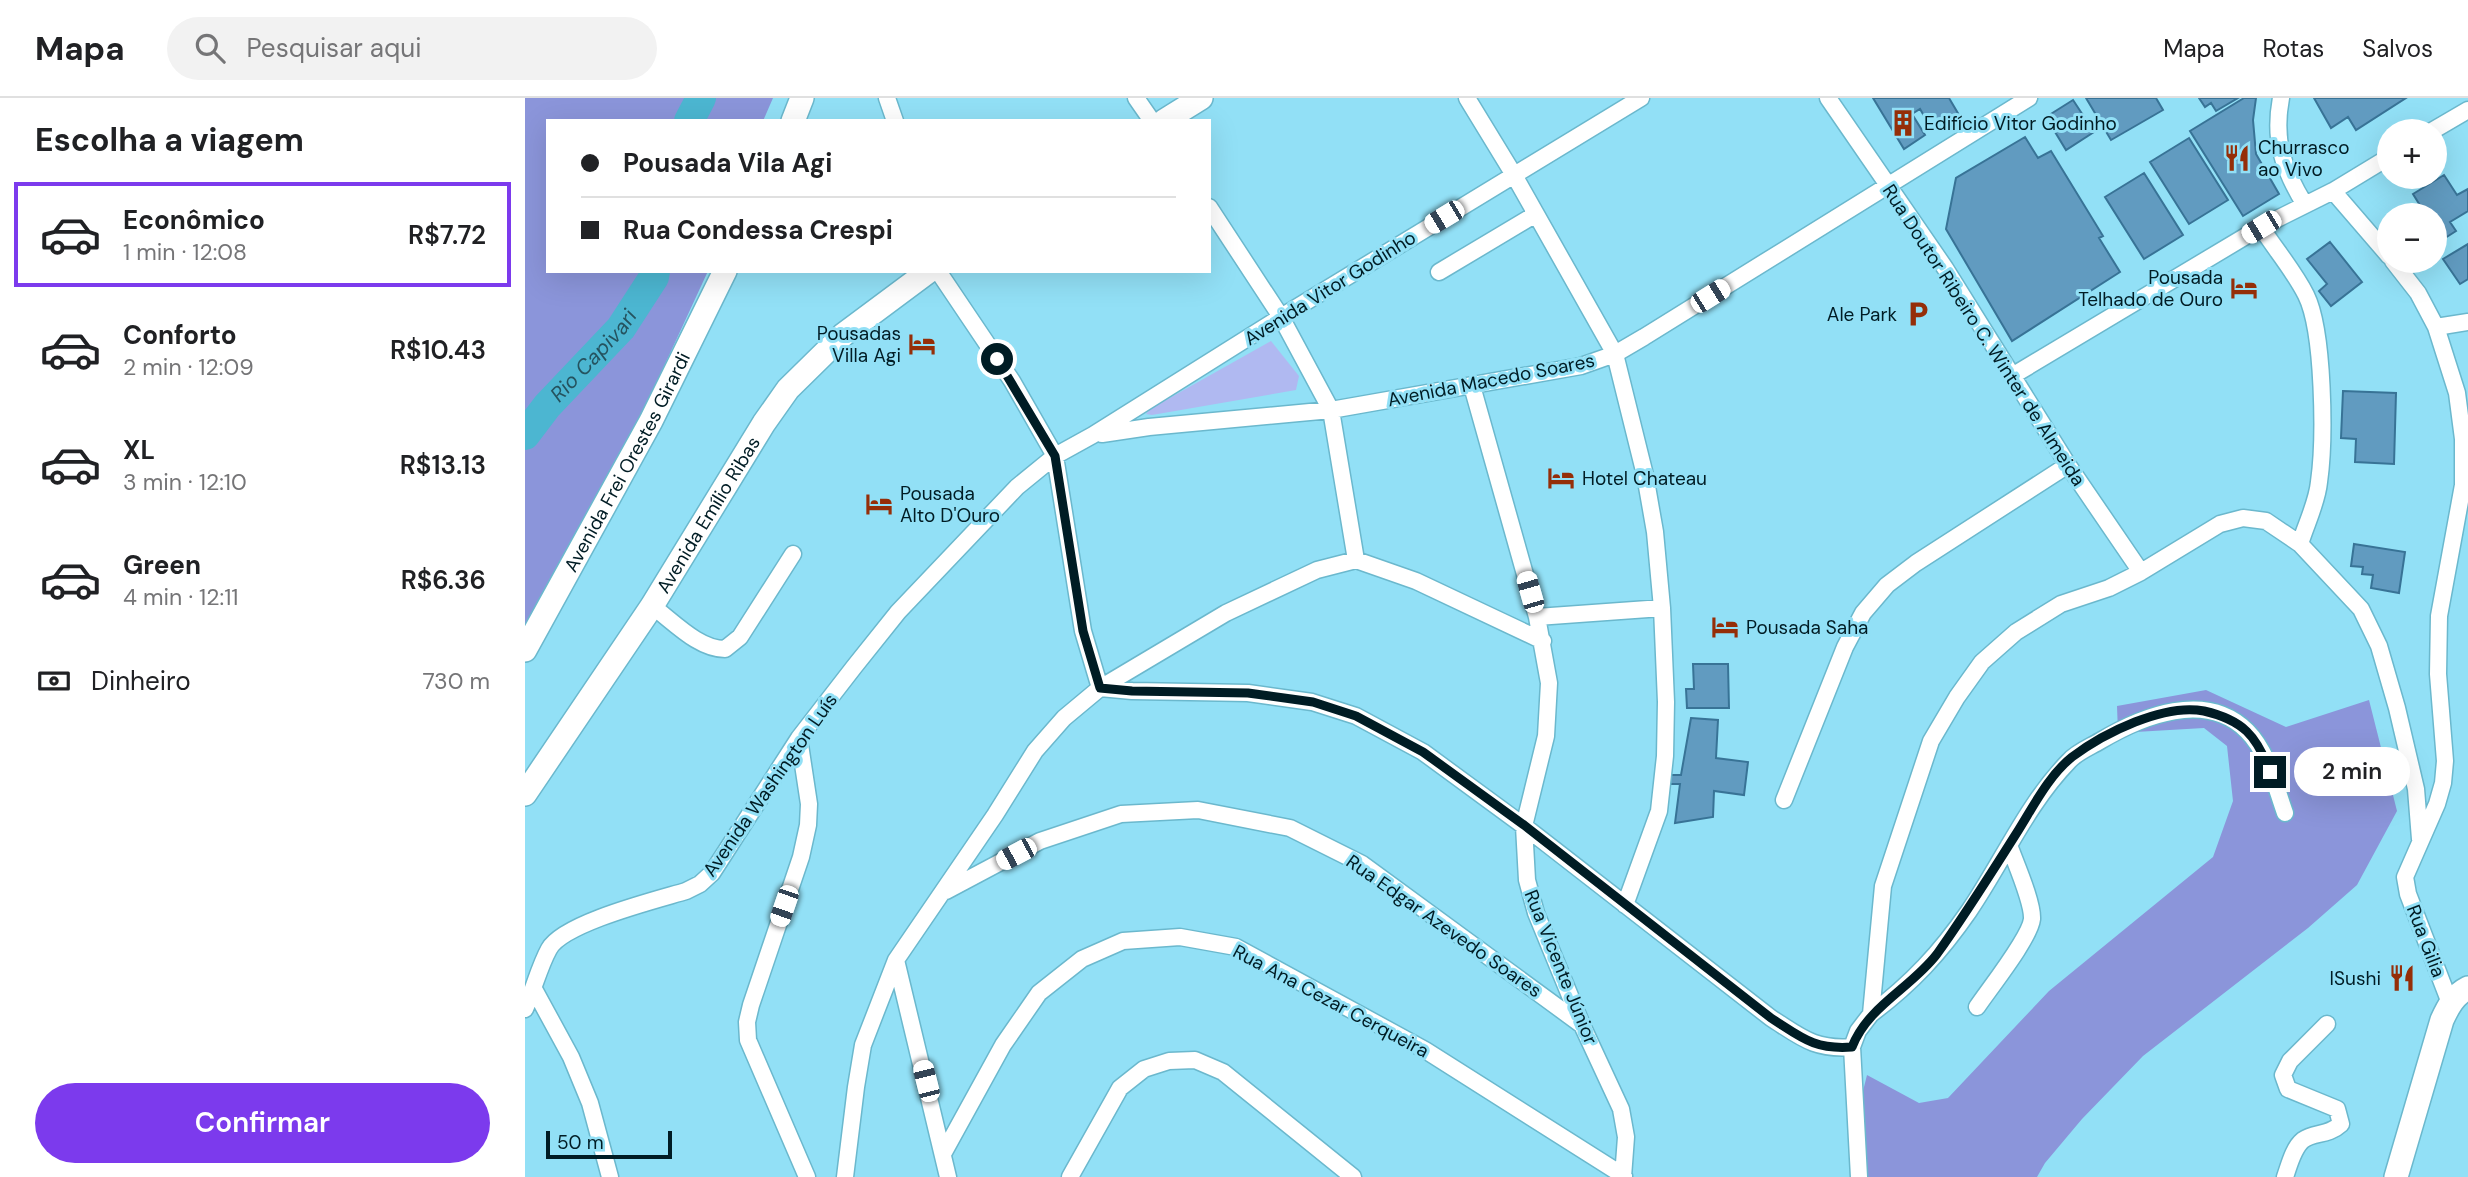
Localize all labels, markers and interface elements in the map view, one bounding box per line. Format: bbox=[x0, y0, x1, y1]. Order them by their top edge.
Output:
search box bbox=[167, 17, 657, 80]
text: Mapa bbox=[35, 27, 125, 70]
icon: search bbox=[191, 29, 229, 67]
text: Pesquisar aqui bbox=[247, 31, 421, 65]
text: Mapa bbox=[2163, 33, 2225, 64]
text: Rotas bbox=[2263, 33, 2324, 64]
text: Salvos bbox=[2362, 33, 2433, 64]
building icon: Edifício Vitor Godinho bbox=[1888, 108, 1918, 138]
place label: Edifício Vitor Godinho bbox=[1924, 111, 2117, 136]
text: Escolha a viagem bbox=[35, 119, 304, 161]
map controls bbox=[2377, 119, 2447, 273]
button: + bbox=[2377, 119, 2447, 189]
place label: Churrasco ao Vivo bbox=[2258, 135, 2350, 182]
restaurant icon: Churrasco ao Vivo bbox=[2222, 143, 2252, 173]
text: Pousada Vila Agi bbox=[623, 146, 832, 180]
street label: Rua Doutor Ribeiro C. Winter de Almeida bbox=[1877, 179, 2091, 491]
car bbox=[1421, 197, 1468, 237]
icon: car bbox=[39, 203, 102, 266]
text: Econômico bbox=[123, 203, 265, 237]
button: − bbox=[2377, 203, 2447, 273]
car bbox=[2238, 207, 2285, 247]
text: Rua Condessa Crespi bbox=[623, 213, 893, 247]
text: R$7.72 bbox=[408, 218, 486, 252]
street label: Avenida Vitor Godinho bbox=[1240, 225, 1420, 351]
text: 1 min · 12:08 bbox=[123, 237, 247, 267]
place label: Pousada Telhado de Ouro bbox=[2078, 265, 2223, 312]
hotel icon: Pousada Telhado de Ouro bbox=[2229, 273, 2259, 303]
car bbox=[1687, 276, 1734, 316]
parking icon: Ale Park bbox=[1903, 299, 1933, 329]
place label: Ale Park bbox=[1827, 302, 1897, 327]
water label: Rio Capivari bbox=[544, 303, 644, 408]
icon: car bbox=[39, 318, 102, 381]
text: Conforto bbox=[123, 318, 237, 352]
place label: Pousadas Villa Agi bbox=[817, 321, 901, 368]
hotel icon: Pousadas Villa Agi bbox=[907, 329, 937, 359]
text: R$10.43 bbox=[390, 333, 486, 367]
route start bbox=[981, 343, 1013, 375]
street label: Avenida Frei Orestes Girardi bbox=[558, 348, 696, 576]
street label: Avenida Macedo Soares bbox=[1385, 348, 1597, 412]
text: 2 min · 12:09 bbox=[123, 352, 254, 382]
street label: Avenida Emílio Ribas bbox=[650, 432, 765, 598]
icon: car bbox=[39, 433, 102, 496]
text: XL bbox=[123, 433, 155, 467]
text: R$13.13 bbox=[400, 448, 486, 482]
hotel icon: Hotel Chateau bbox=[1546, 463, 1576, 493]
place label: Hotel Chateau bbox=[1582, 466, 1707, 491]
text: 3 min · 12:10 bbox=[123, 467, 247, 497]
place label: Pousada Alto D'Ouro bbox=[900, 481, 1000, 528]
hotel icon: Pousada Alto D'Ouro bbox=[864, 489, 894, 519]
icon: car bbox=[39, 548, 102, 611]
text: Green bbox=[123, 548, 201, 582]
text: R$6.36 bbox=[401, 563, 486, 597]
car bbox=[1515, 569, 1546, 615]
text: 4 min · 12:11 bbox=[123, 582, 239, 612]
hotel icon: Pousada Saha bbox=[1710, 612, 1740, 642]
place label: Pousada Saha bbox=[1746, 615, 1868, 640]
icon: cash bbox=[35, 662, 73, 700]
text: Dinheiro bbox=[91, 664, 191, 698]
text: 730 m bbox=[422, 666, 490, 696]
street label: Avenida Washington Luís bbox=[697, 688, 843, 882]
callout: 2 min bbox=[2295, 748, 2410, 796]
route end bbox=[2254, 756, 2286, 788]
text: 2 min bbox=[2322, 756, 2382, 786]
car bbox=[993, 835, 1040, 873]
street label: Rua Edgar Azevedo Soares bbox=[1341, 849, 1547, 1003]
car bbox=[768, 883, 801, 929]
street label: Rua Vicente Júnior bbox=[1519, 886, 1603, 1048]
street label: Rua Gilia bbox=[2401, 901, 2451, 981]
street label: Rua Ana Cezar Cerqueira bbox=[1229, 939, 1433, 1063]
restaurant icon: ISushi bbox=[2387, 963, 2417, 993]
place label: ISushi bbox=[2330, 966, 2381, 991]
car bbox=[911, 1058, 942, 1104]
button: Confirmar bbox=[35, 1083, 490, 1163]
scale bar bbox=[546, 1128, 672, 1160]
text: 50 m bbox=[557, 1130, 604, 1155]

